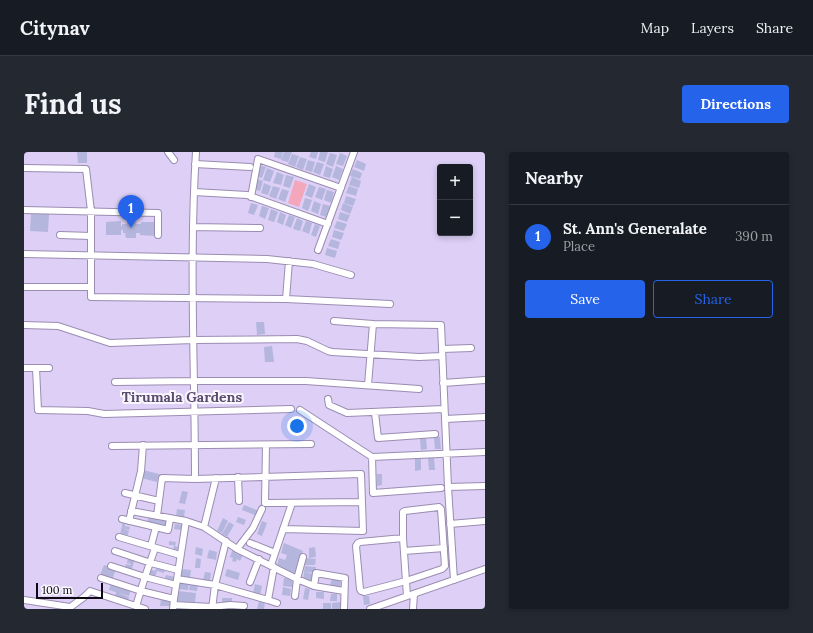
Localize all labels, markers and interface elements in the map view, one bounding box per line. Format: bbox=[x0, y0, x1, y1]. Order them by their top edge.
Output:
text: Citynav bbox=[20, 16, 90, 40]
text: Map bbox=[641, 19, 669, 37]
text: Layers bbox=[691, 19, 734, 37]
text: Share bbox=[756, 19, 793, 37]
button: Directions bbox=[682, 85, 789, 123]
text: Find us bbox=[24, 86, 122, 122]
map controls bbox=[437, 164, 473, 236]
button: + bbox=[437, 164, 473, 200]
text: Nearby bbox=[525, 167, 583, 189]
pin: 1 bbox=[118, 195, 144, 228]
button: − bbox=[437, 200, 473, 236]
text: St. Ann's Generalate bbox=[563, 219, 707, 238]
text: 1 bbox=[535, 228, 541, 245]
text: 390 m bbox=[735, 228, 773, 245]
text: Place bbox=[563, 238, 595, 255]
button: Save bbox=[525, 280, 645, 318]
button: Share bbox=[653, 280, 773, 318]
district label: Tirumala Gardens bbox=[122, 388, 243, 406]
your location bbox=[287, 416, 307, 436]
scale bar bbox=[36, 581, 103, 600]
text: 100 m bbox=[42, 583, 72, 597]

